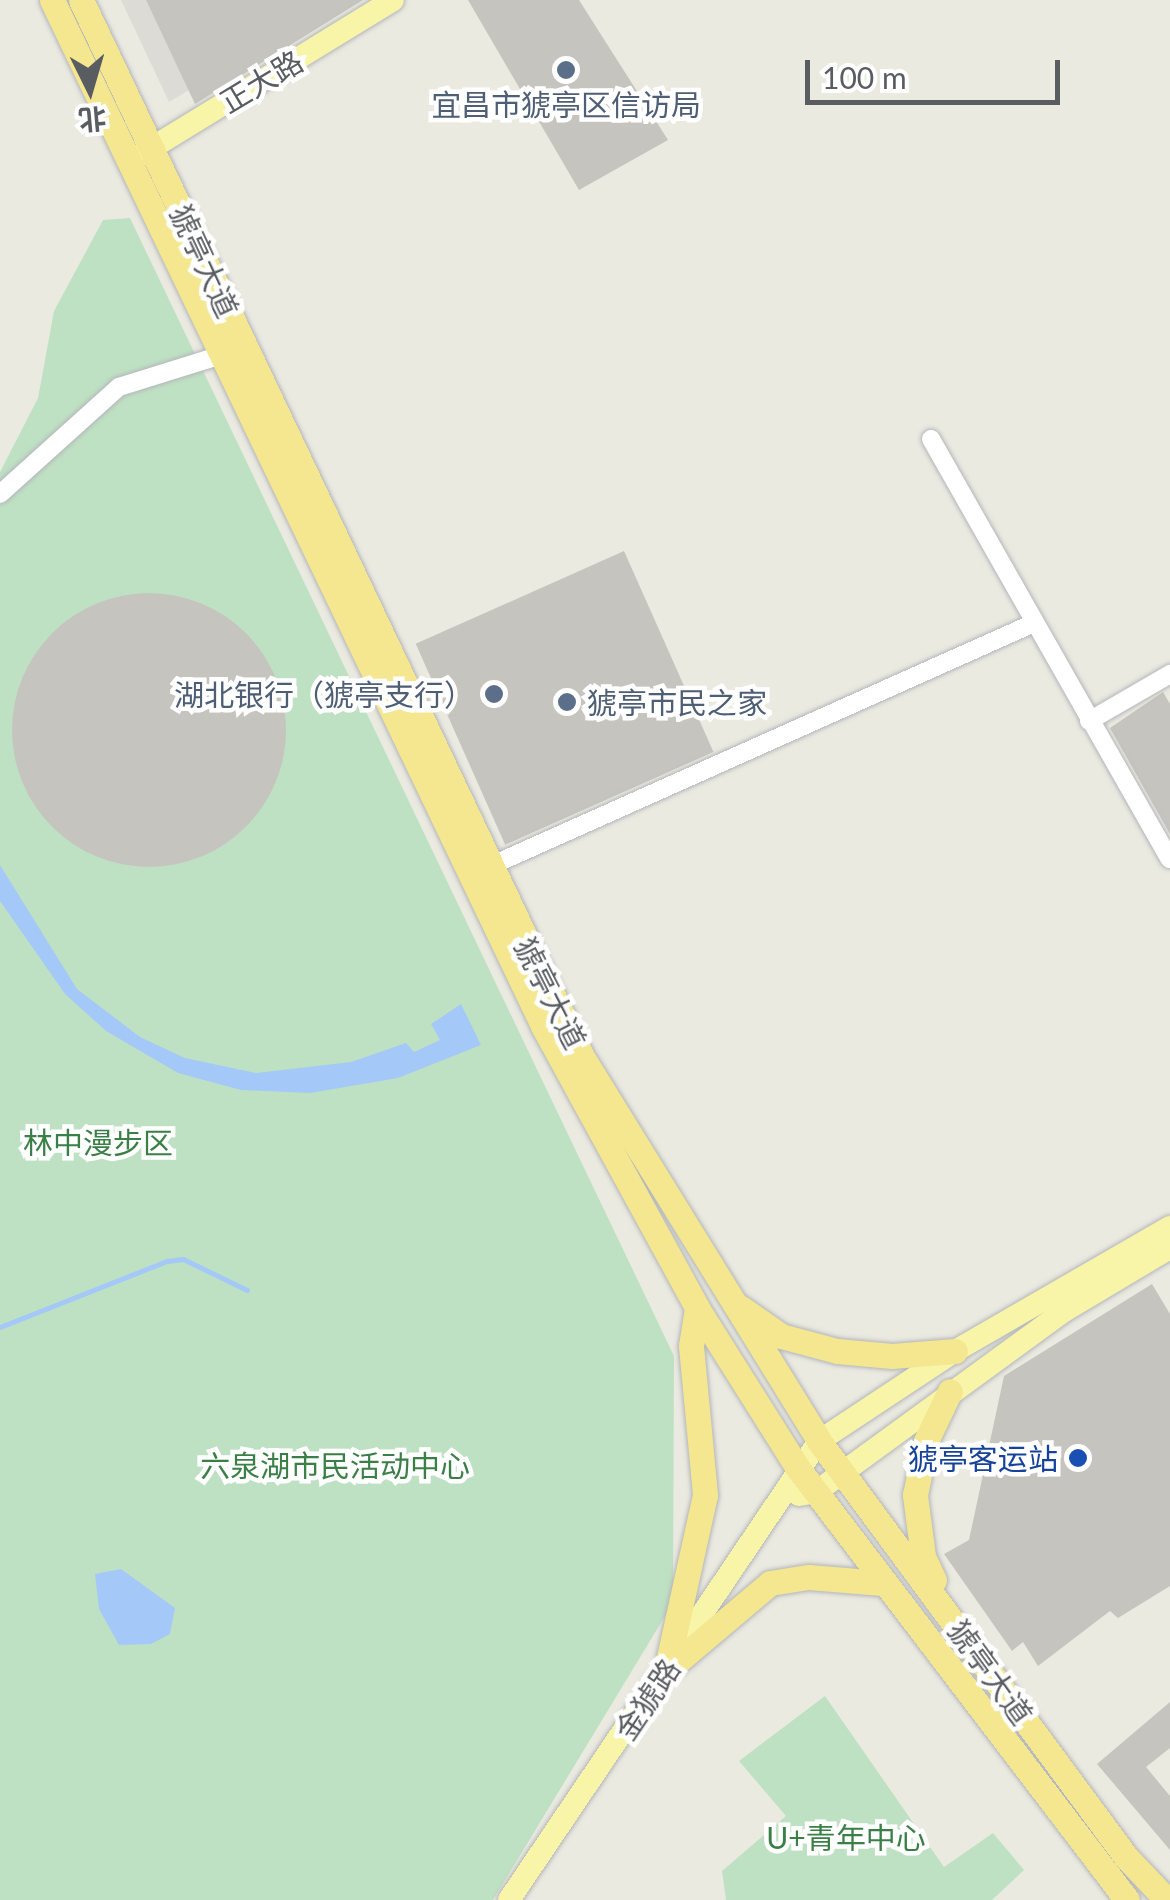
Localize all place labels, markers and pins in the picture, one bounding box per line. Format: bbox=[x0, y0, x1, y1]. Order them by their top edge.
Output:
marker: 宜昌市猇亭区信访局 bbox=[555, 59, 577, 81]
place label: 宜昌市猇亭区信访局 bbox=[431, 86, 701, 122]
place label: 湖北银行（猇亭支行） bbox=[174, 676, 474, 712]
marker: 湖北银行（猇亭支行） bbox=[483, 683, 505, 705]
place label: 猇亭市民之家 bbox=[587, 684, 767, 720]
marker: 猇亭市民之家 bbox=[556, 691, 578, 713]
place label: 猇亭客运站 bbox=[908, 1440, 1058, 1476]
marker: 猇亭客运站 bbox=[1067, 1447, 1089, 1469]

